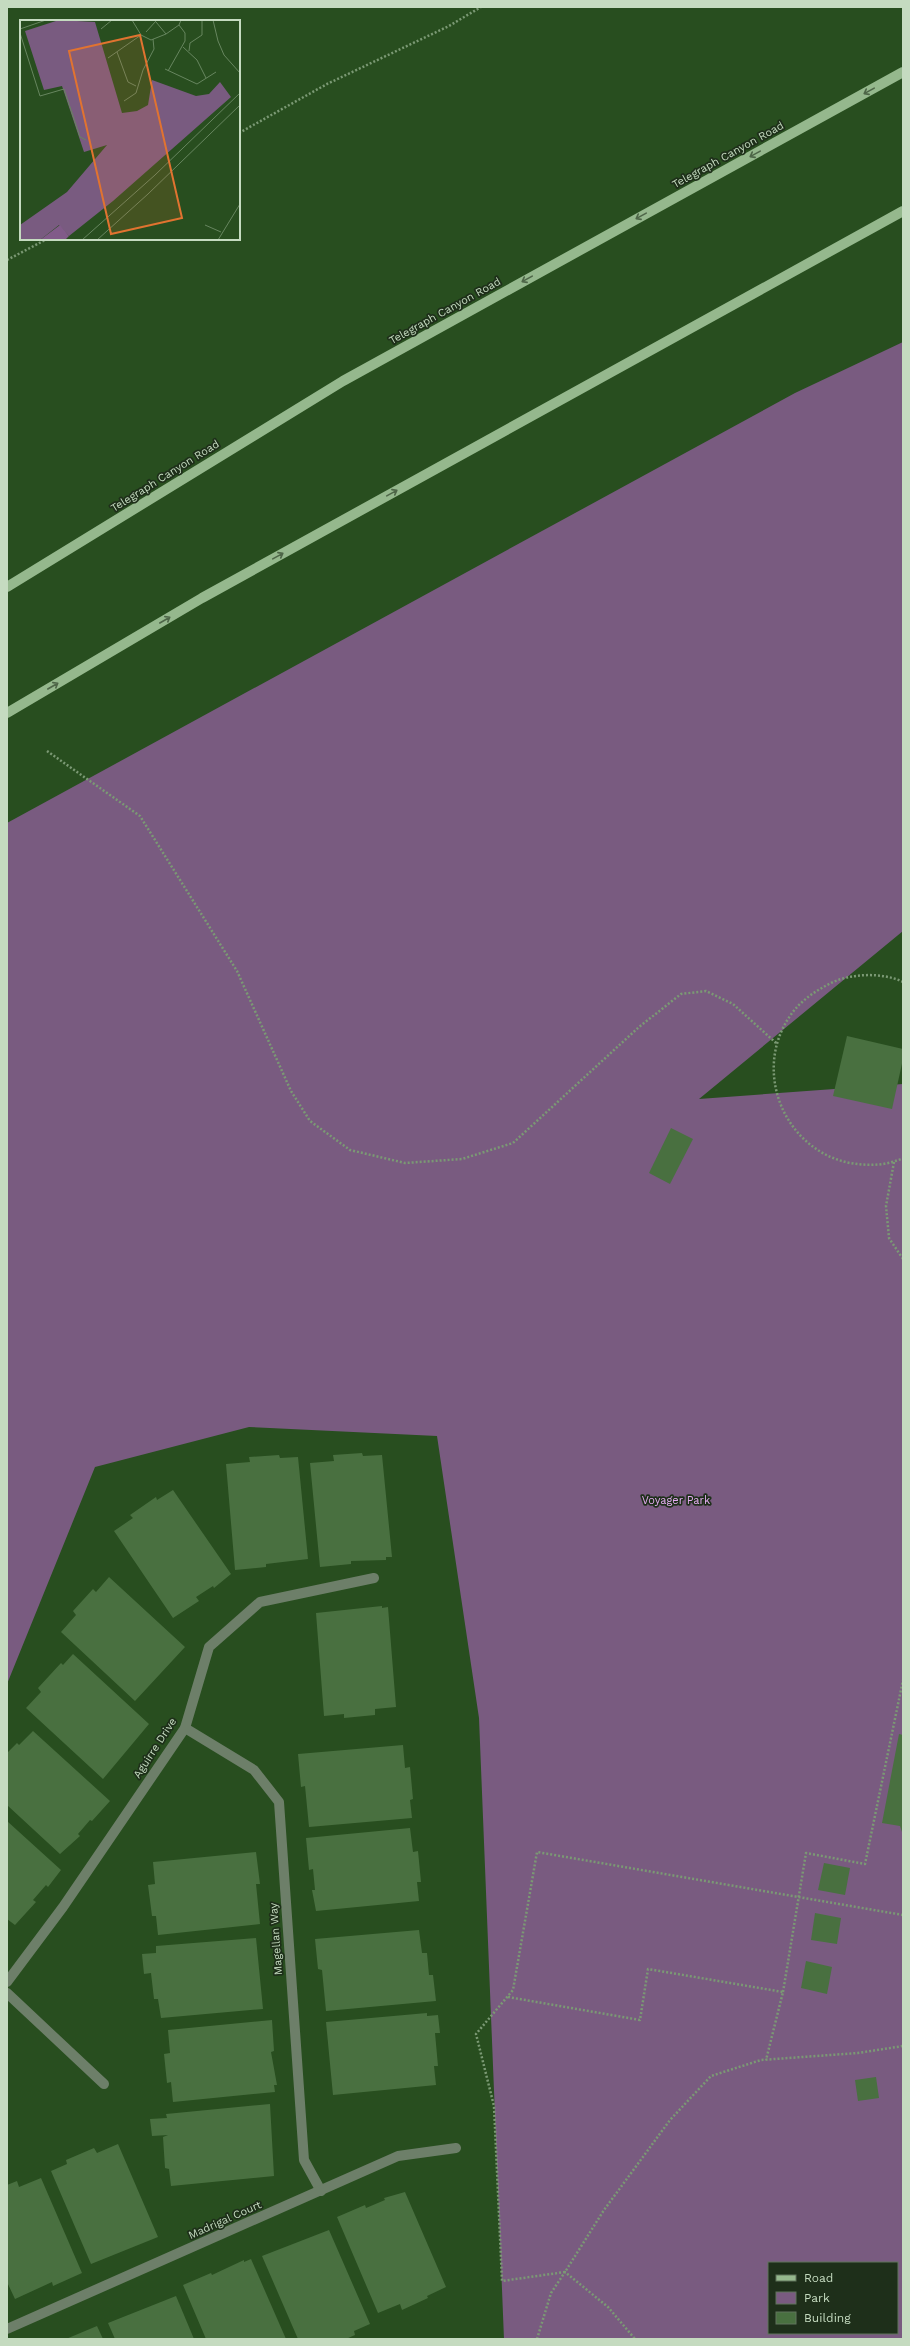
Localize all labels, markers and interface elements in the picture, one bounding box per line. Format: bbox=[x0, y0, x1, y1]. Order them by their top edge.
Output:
inset map bbox=[20, 20, 240, 240]
one-way arrow bbox=[863, 87, 875, 95]
street label: Telegraph Canyon Road bbox=[670, 119, 786, 191]
one-way arrow bbox=[749, 150, 761, 158]
one-way arrow bbox=[635, 213, 647, 221]
street label: Telegraph Canyon Road bbox=[387, 275, 503, 347]
one-way arrow bbox=[521, 276, 533, 283]
street label: Telegraph Canyon Road bbox=[108, 437, 222, 515]
one-way arrow bbox=[386, 489, 398, 496]
one-way arrow bbox=[272, 551, 284, 559]
one-way arrow bbox=[159, 615, 171, 623]
one-way arrow bbox=[47, 681, 59, 689]
park label: Voyager Park bbox=[642, 1494, 710, 1507]
street label: Aguirre Drive bbox=[131, 1715, 179, 1781]
street label: Magellan Way bbox=[267, 1902, 285, 1976]
street label: Madrigal Court bbox=[187, 2198, 264, 2242]
legend bbox=[768, 2262, 898, 2334]
text: Road bbox=[804, 2271, 833, 2285]
text: Park bbox=[804, 2291, 830, 2305]
text: Building bbox=[804, 2311, 851, 2325]

